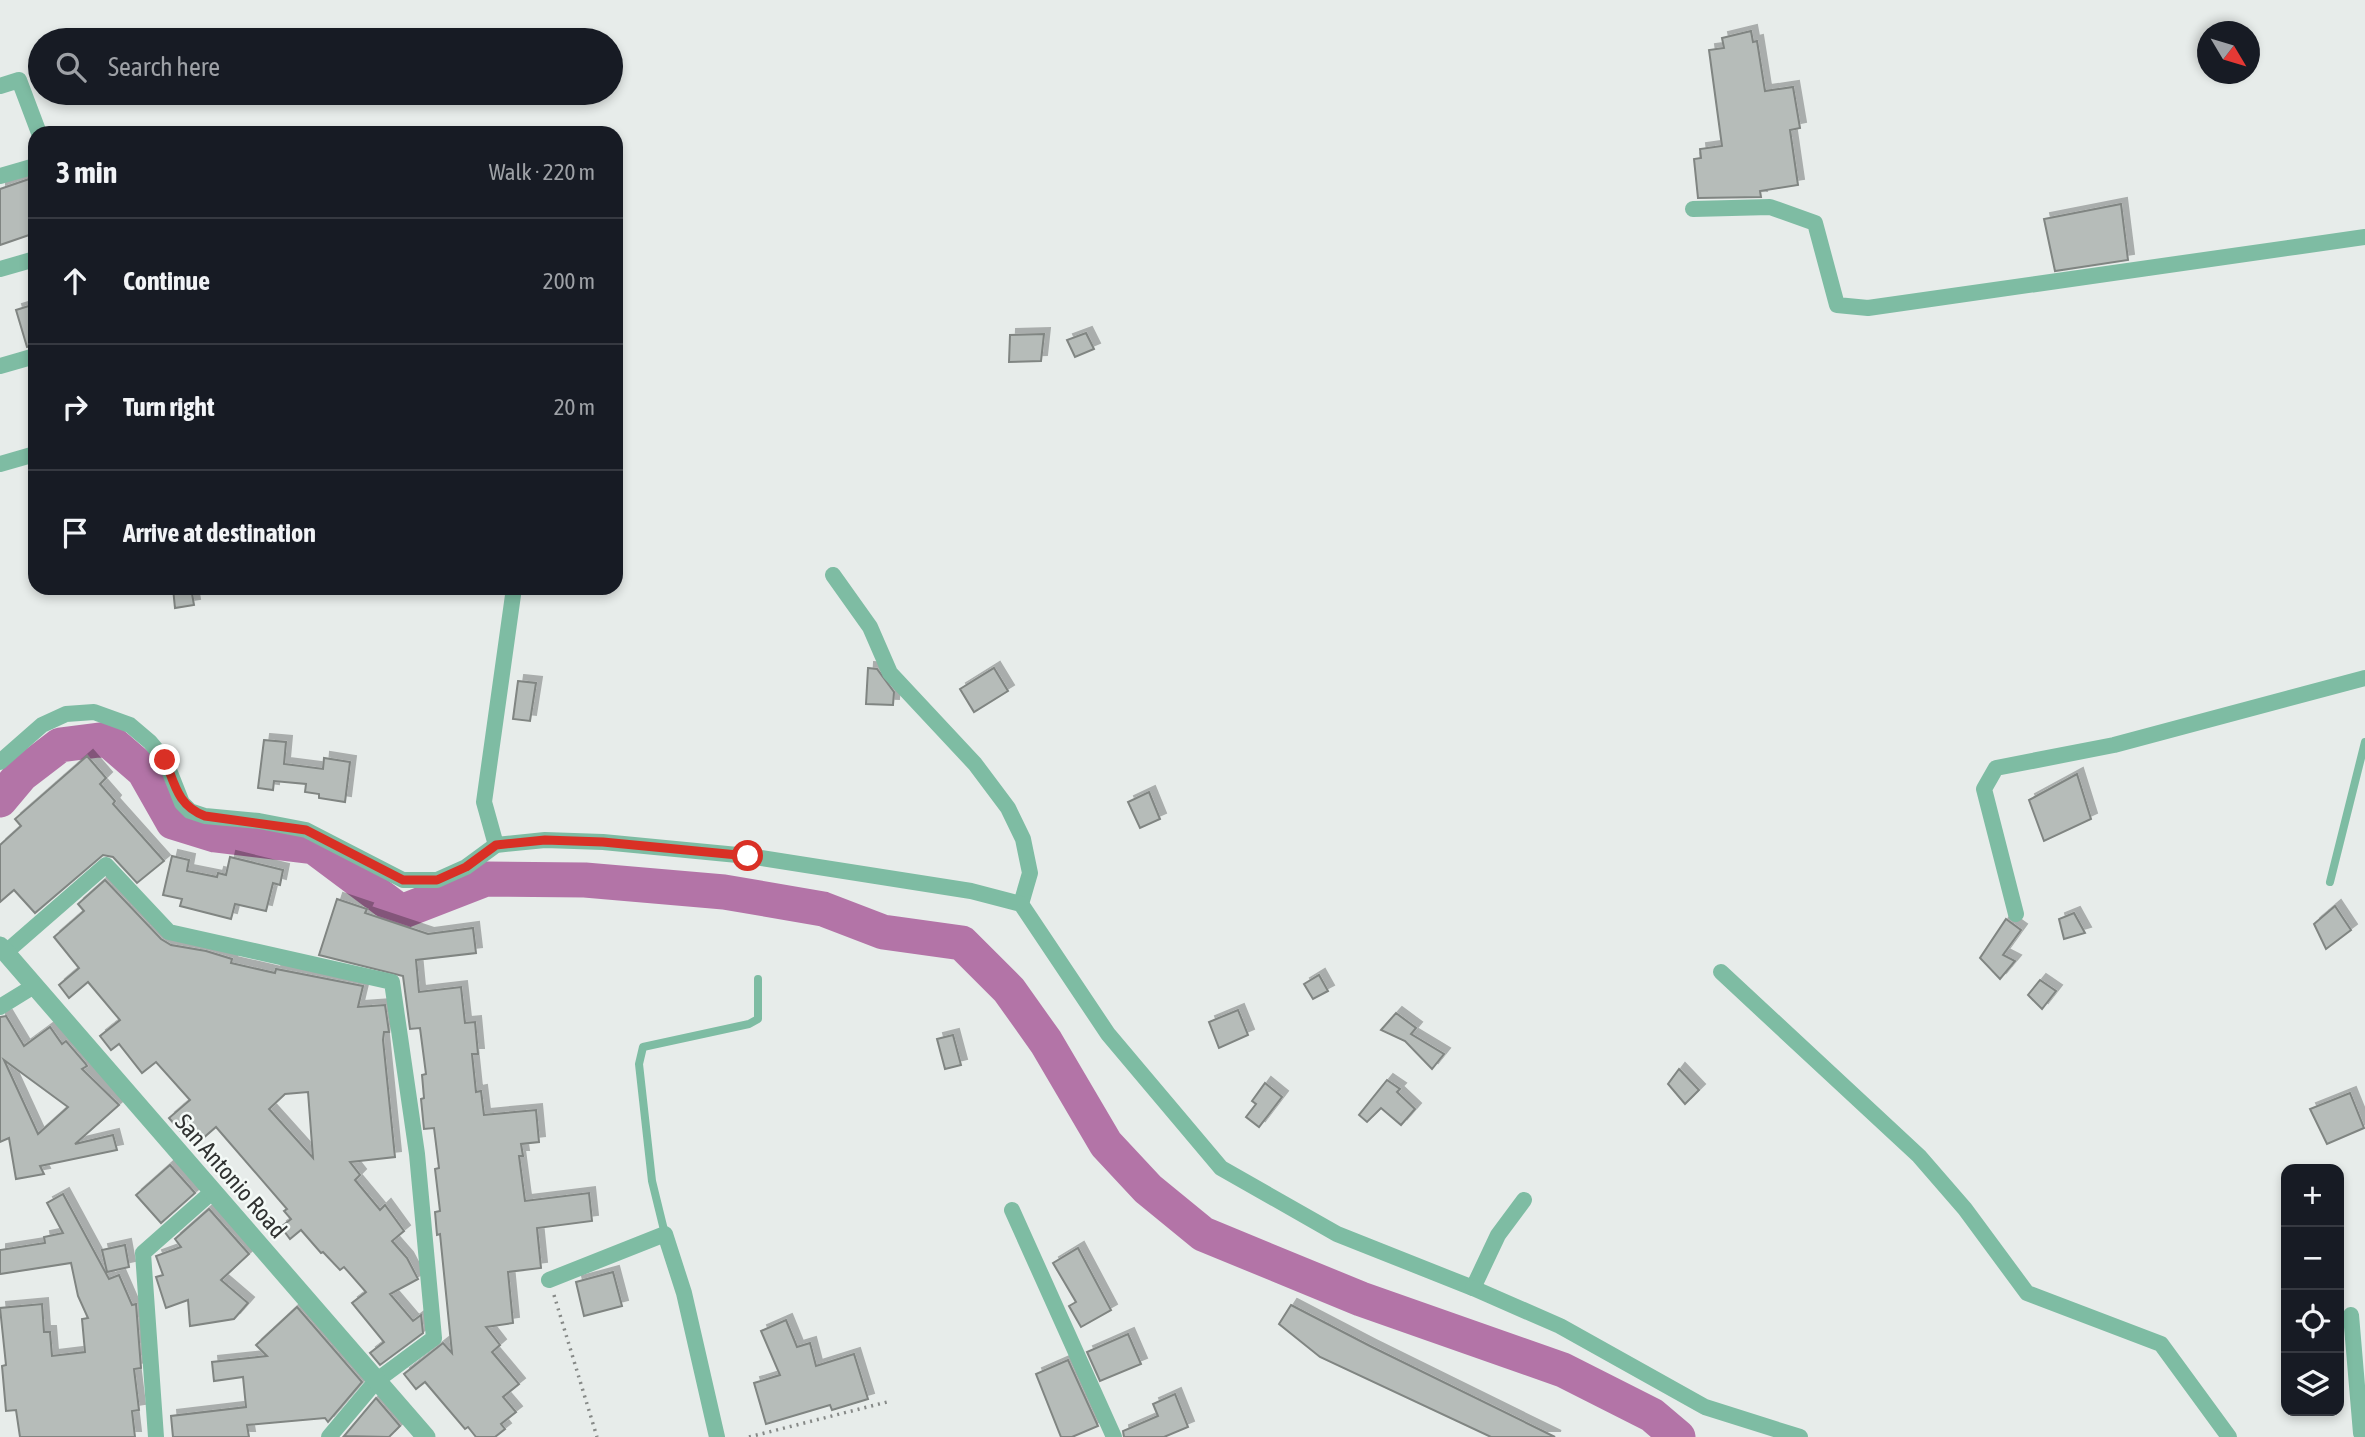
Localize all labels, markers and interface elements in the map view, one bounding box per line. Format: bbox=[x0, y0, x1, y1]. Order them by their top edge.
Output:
north arrow bbox=[2197, 21, 2260, 84]
search box bbox=[28, 28, 623, 105]
icon: search bbox=[52, 48, 90, 86]
text: Search here bbox=[108, 52, 220, 82]
text: 3 min bbox=[56, 155, 117, 189]
text: Walk · 220 m bbox=[489, 159, 595, 185]
icon: ahead bbox=[56, 262, 94, 300]
text: Continue bbox=[123, 266, 210, 296]
text: 200 m bbox=[543, 268, 595, 294]
icon: right bbox=[56, 388, 94, 426]
text: Turn right bbox=[123, 392, 214, 422]
text: 20 m bbox=[554, 394, 595, 420]
icon: arrive bbox=[56, 514, 94, 552]
text: Arrive at destination bbox=[123, 518, 316, 548]
route end bbox=[149, 744, 180, 775]
route start bbox=[732, 840, 763, 871]
street label: San Antonio Road bbox=[170, 1109, 292, 1243]
map controls bbox=[2281, 1164, 2344, 1416]
button: + bbox=[2281, 1164, 2344, 1227]
button: − bbox=[2281, 1227, 2344, 1290]
button: locate bbox=[2281, 1290, 2344, 1353]
button: layers bbox=[2281, 1353, 2344, 1416]

